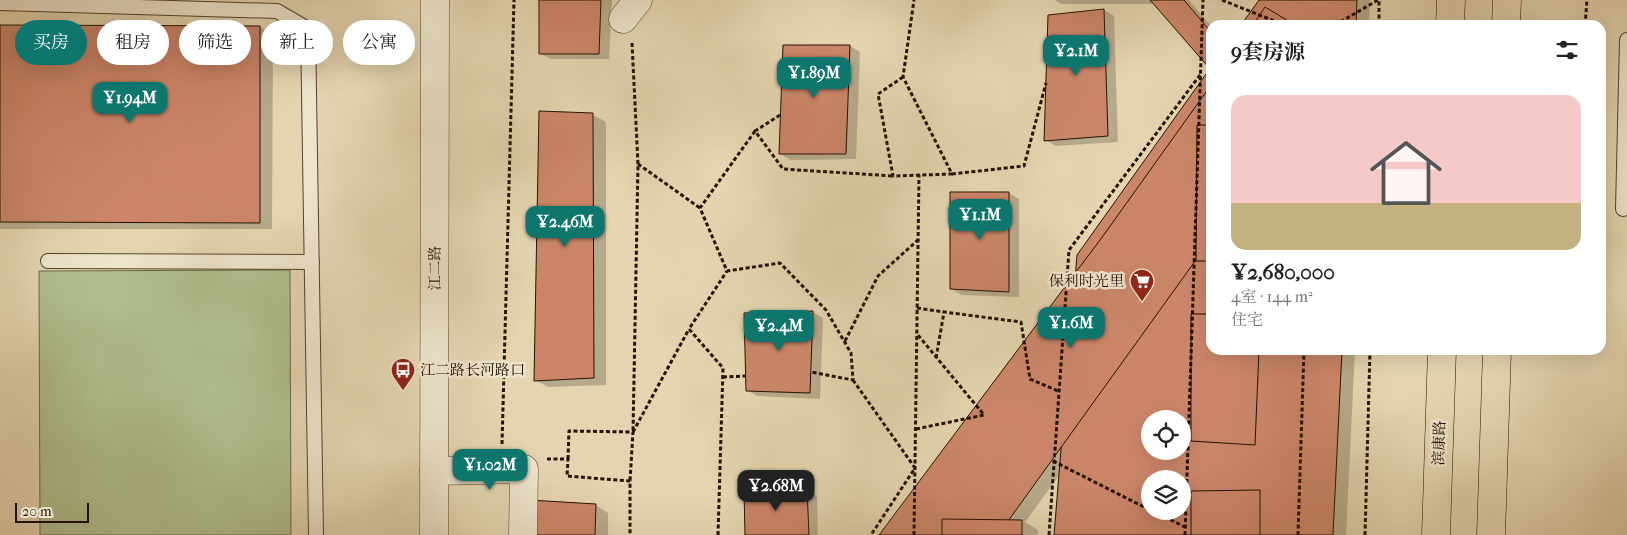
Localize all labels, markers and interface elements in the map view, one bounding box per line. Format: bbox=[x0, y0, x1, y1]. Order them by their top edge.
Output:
chip: 买房 bbox=[15, 20, 87, 65]
chip: 租房 bbox=[97, 20, 169, 65]
chip: 筛选 bbox=[179, 20, 251, 65]
chip: 新上 bbox=[261, 20, 333, 65]
chip: 公寓 bbox=[343, 20, 415, 65]
pin: ¥2.1M bbox=[1041, 34, 1111, 77]
icon: filters bbox=[1553, 36, 1581, 64]
text: 9套房源 bbox=[1231, 40, 1305, 64]
text: ¥2.1M bbox=[1054, 41, 1098, 60]
pin: ¥1.89M bbox=[773, 56, 855, 99]
text: ¥1.89M bbox=[788, 63, 840, 82]
pin: ¥1.94M bbox=[89, 82, 171, 124]
text: ¥1.94M bbox=[103, 88, 157, 107]
icon: home bbox=[1361, 128, 1451, 218]
pin: ¥1.1M bbox=[945, 198, 1015, 241]
text: ¥1.1M bbox=[959, 205, 1001, 224]
pin: ¥2.46M bbox=[524, 206, 606, 248]
text: ¥2.46M bbox=[537, 212, 593, 231]
street label: 江二路 bbox=[426, 245, 444, 291]
text: ¥2,680,000 bbox=[1231, 260, 1335, 284]
supermarket icon: 保利时光里 bbox=[1129, 268, 1155, 302]
place label: 保利时光里 bbox=[1049, 272, 1124, 290]
text: 4室 · 144 m² bbox=[1231, 287, 1312, 306]
pin: ¥1.6M bbox=[1036, 306, 1106, 349]
pin: ¥2.4M bbox=[744, 310, 814, 352]
text: 住宅 bbox=[1231, 310, 1263, 329]
text: ¥1.6M bbox=[1049, 313, 1093, 332]
text: ¥2.4M bbox=[755, 316, 803, 335]
bus stop icon: 江二路长河路口 bbox=[390, 357, 416, 391]
place label: 江二路长河路口 bbox=[420, 361, 525, 379]
map controls bbox=[1141, 410, 1191, 520]
button: locate bbox=[1141, 410, 1191, 460]
street label: 滨康路 bbox=[1429, 420, 1449, 466]
pin: ¥1.02M bbox=[449, 448, 531, 491]
text: ¥1.02M bbox=[464, 455, 516, 474]
pin: ¥2.68M bbox=[735, 470, 817, 512]
button: layers bbox=[1141, 470, 1191, 520]
text: ¥2.68M bbox=[748, 476, 804, 495]
scale bar bbox=[15, 500, 89, 523]
text: 20 m bbox=[22, 503, 52, 520]

